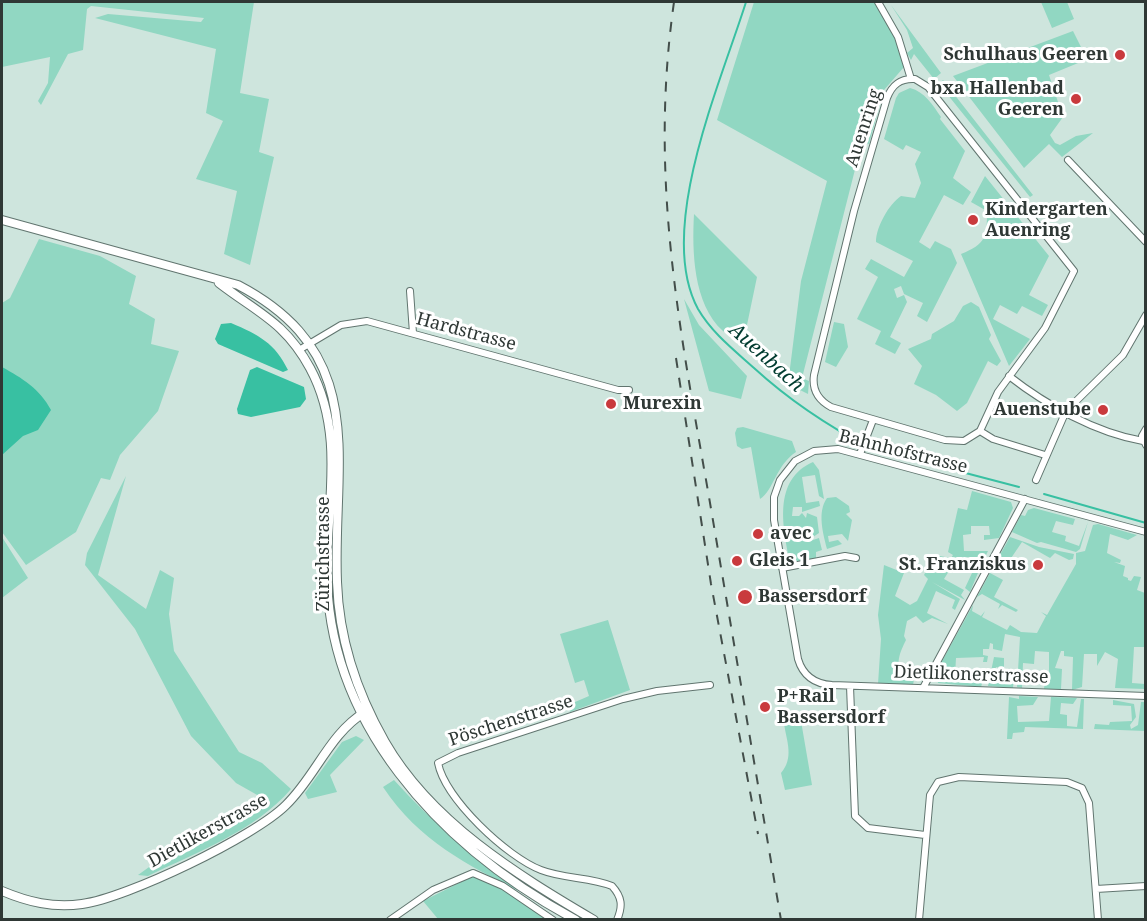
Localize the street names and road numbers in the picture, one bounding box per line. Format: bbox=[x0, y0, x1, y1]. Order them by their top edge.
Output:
street label: Auenring bbox=[841, 86, 887, 170]
street label: Hardstrasse bbox=[414, 308, 518, 356]
street label: Bahnhofstrasse bbox=[836, 426, 970, 478]
street label: Zürichstrasse bbox=[313, 496, 335, 612]
street label: Dietlikonerstrasse bbox=[893, 662, 1049, 688]
street label: Pöschenstrasse bbox=[446, 691, 576, 751]
street label: Dietlikerstrasse bbox=[145, 789, 271, 873]

